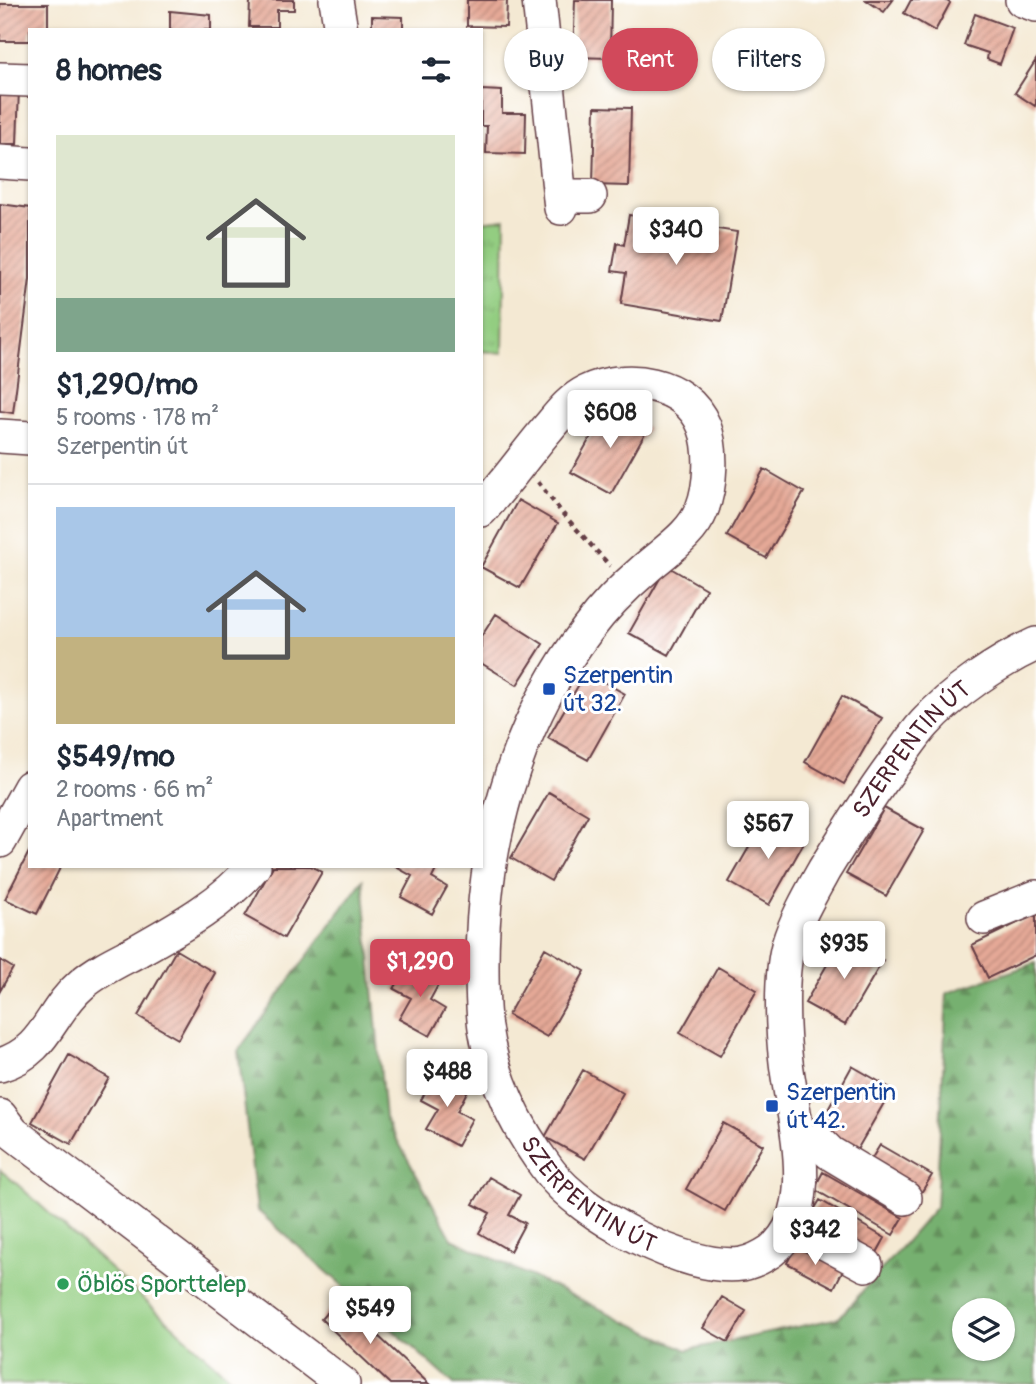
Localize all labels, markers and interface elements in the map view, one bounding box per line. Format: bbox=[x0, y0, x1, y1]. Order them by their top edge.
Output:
chip: Buy bbox=[504, 28, 588, 91]
chip: Rent bbox=[602, 28, 698, 91]
chip: Filters bbox=[712, 28, 825, 91]
icon: filters bbox=[417, 51, 455, 89]
text: 8 homes bbox=[56, 52, 162, 89]
icon: home bbox=[193, 180, 319, 306]
pin: $340 bbox=[635, 208, 717, 267]
text: $340 bbox=[649, 215, 703, 244]
text: $1,290/mo bbox=[56, 366, 198, 403]
pin: $608 bbox=[569, 391, 651, 450]
text: $608 bbox=[583, 398, 637, 427]
text: 5 rooms · 178 m² bbox=[56, 403, 219, 432]
text: Szerpentin út bbox=[56, 432, 188, 461]
icon: home bbox=[193, 552, 319, 678]
place label: Szerpentin út 32. bbox=[563, 661, 673, 718]
street label: SZERPENTIN ÚT bbox=[847, 675, 976, 824]
marker: Szerpentin út 32. bbox=[541, 681, 557, 697]
text: $549/mo bbox=[56, 738, 175, 775]
text: 2 rooms · 66 m² bbox=[56, 775, 213, 804]
pin: $567 bbox=[727, 802, 809, 861]
text: Apartment bbox=[56, 804, 163, 833]
text: $567 bbox=[743, 809, 793, 838]
pin: $935 bbox=[803, 922, 885, 981]
text: $935 bbox=[819, 929, 869, 958]
pin: $1,290 bbox=[363, 940, 477, 999]
text: $1,290 bbox=[386, 947, 454, 976]
pin: $488 bbox=[406, 1050, 488, 1109]
text: $488 bbox=[423, 1057, 472, 1086]
place label: Szerpentin út 42. bbox=[786, 1078, 896, 1135]
marker: Szerpentin út 42. bbox=[764, 1098, 780, 1114]
street label: SZERPENTIN ÚT bbox=[514, 1131, 661, 1259]
pin: $342 bbox=[774, 1208, 856, 1267]
text: $342 bbox=[789, 1215, 841, 1244]
place label: Öblös Sporttelep bbox=[77, 1270, 247, 1299]
marker: Öblös Sporttelep bbox=[55, 1276, 71, 1292]
pin: $549 bbox=[329, 1286, 411, 1346]
text: $549 bbox=[345, 1294, 395, 1323]
map controls bbox=[952, 1298, 1015, 1361]
button: layers bbox=[952, 1298, 1015, 1361]

